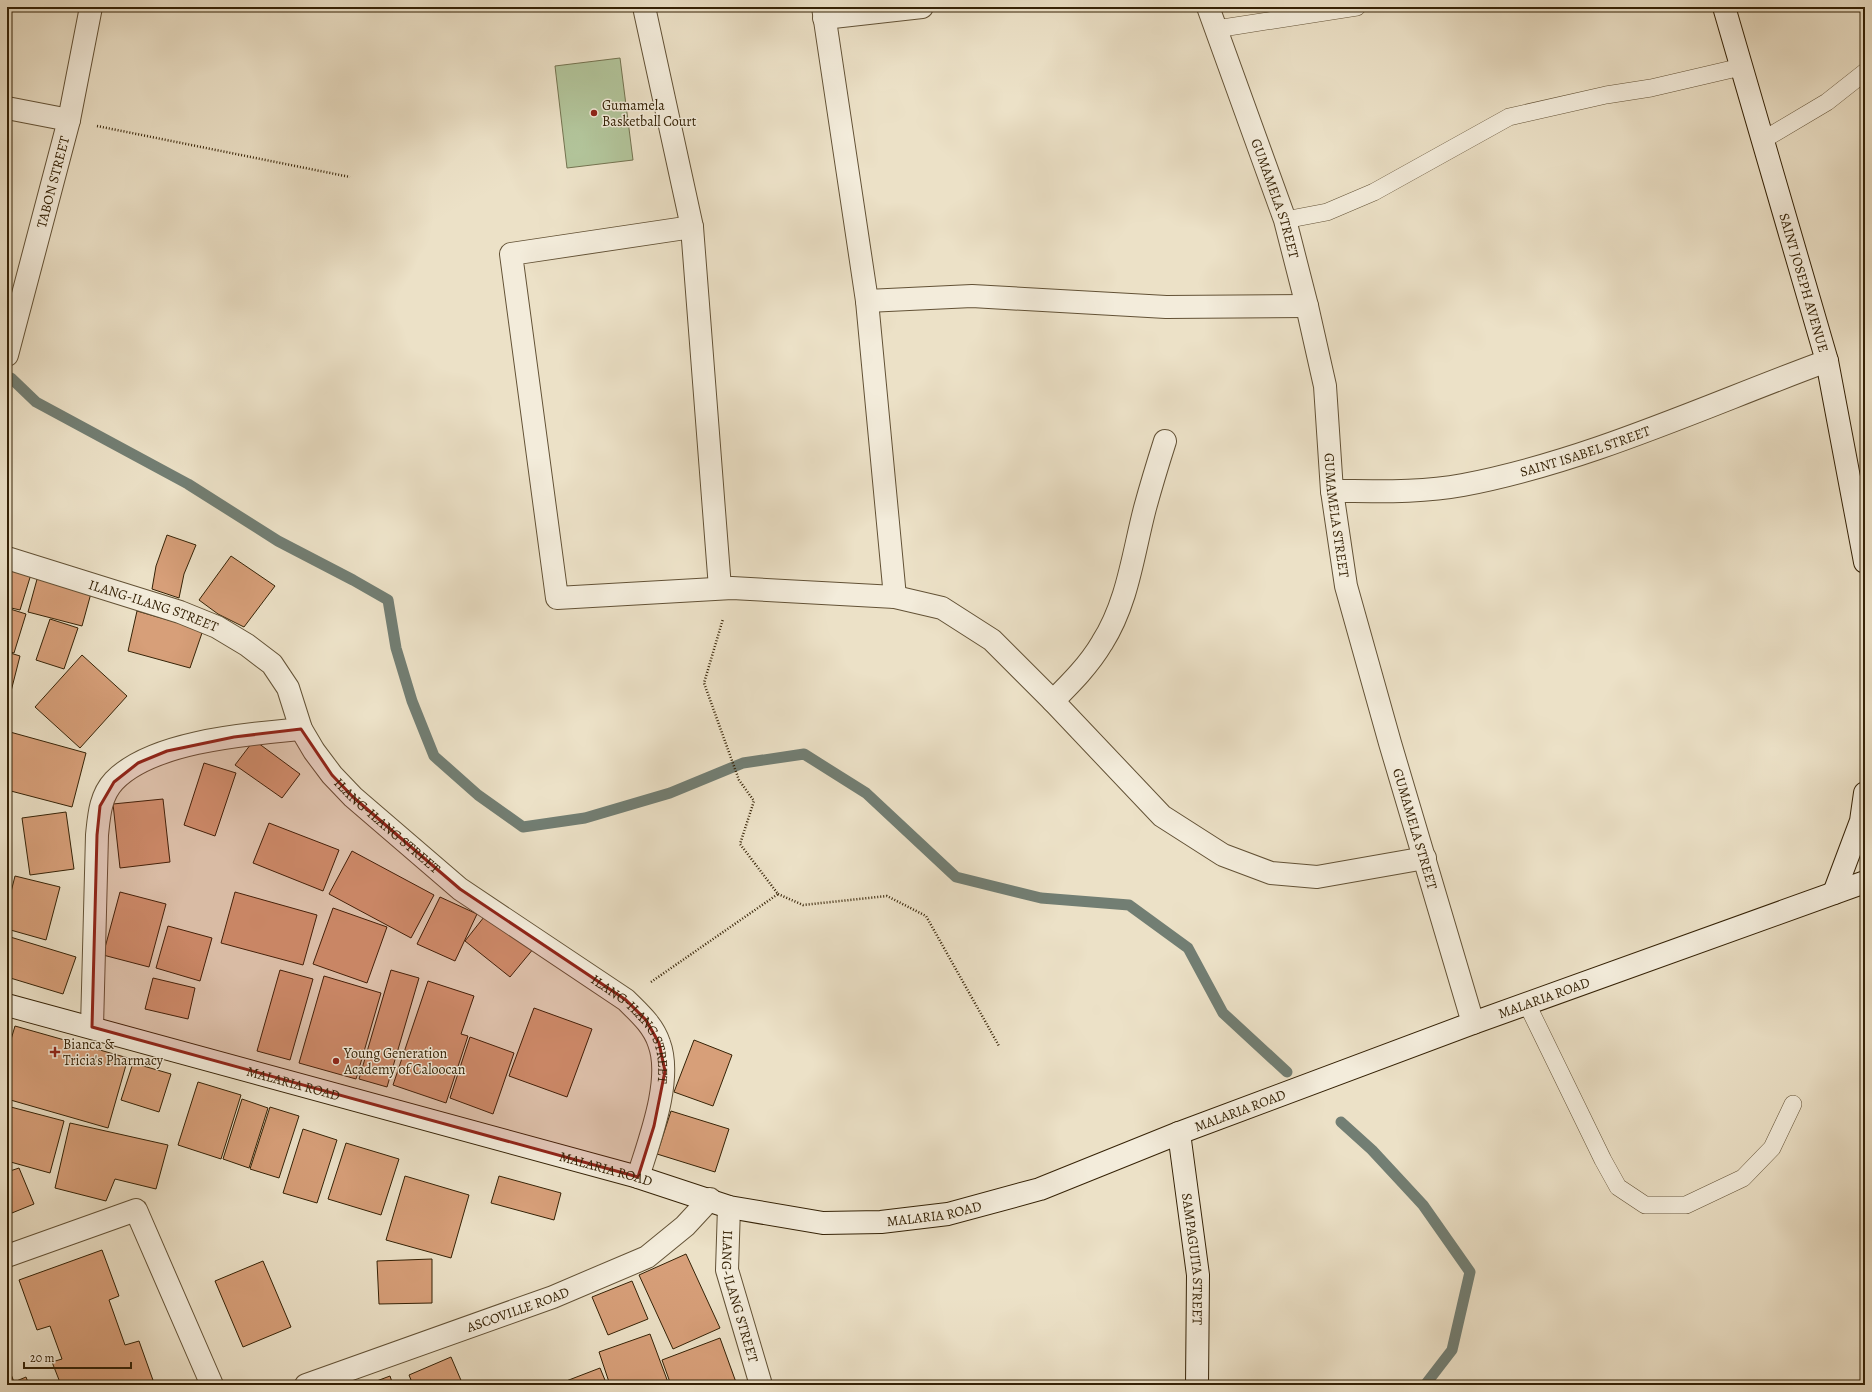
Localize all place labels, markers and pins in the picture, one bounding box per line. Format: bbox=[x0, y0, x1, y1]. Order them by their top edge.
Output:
place label: Gumamela Basketball Court bbox=[602, 96, 697, 131]
marker: Gumamela Basketball Court bbox=[589, 108, 599, 118]
place label: Bianca & Tricia's Pharmacy bbox=[63, 1035, 164, 1070]
place label: Young Generation Academy of Caloocan bbox=[343, 1044, 466, 1079]
marker: Bianca & Tricia's Pharmacy bbox=[50, 1047, 60, 1057]
marker: Young Generation Academy of Caloocan bbox=[331, 1056, 341, 1066]

